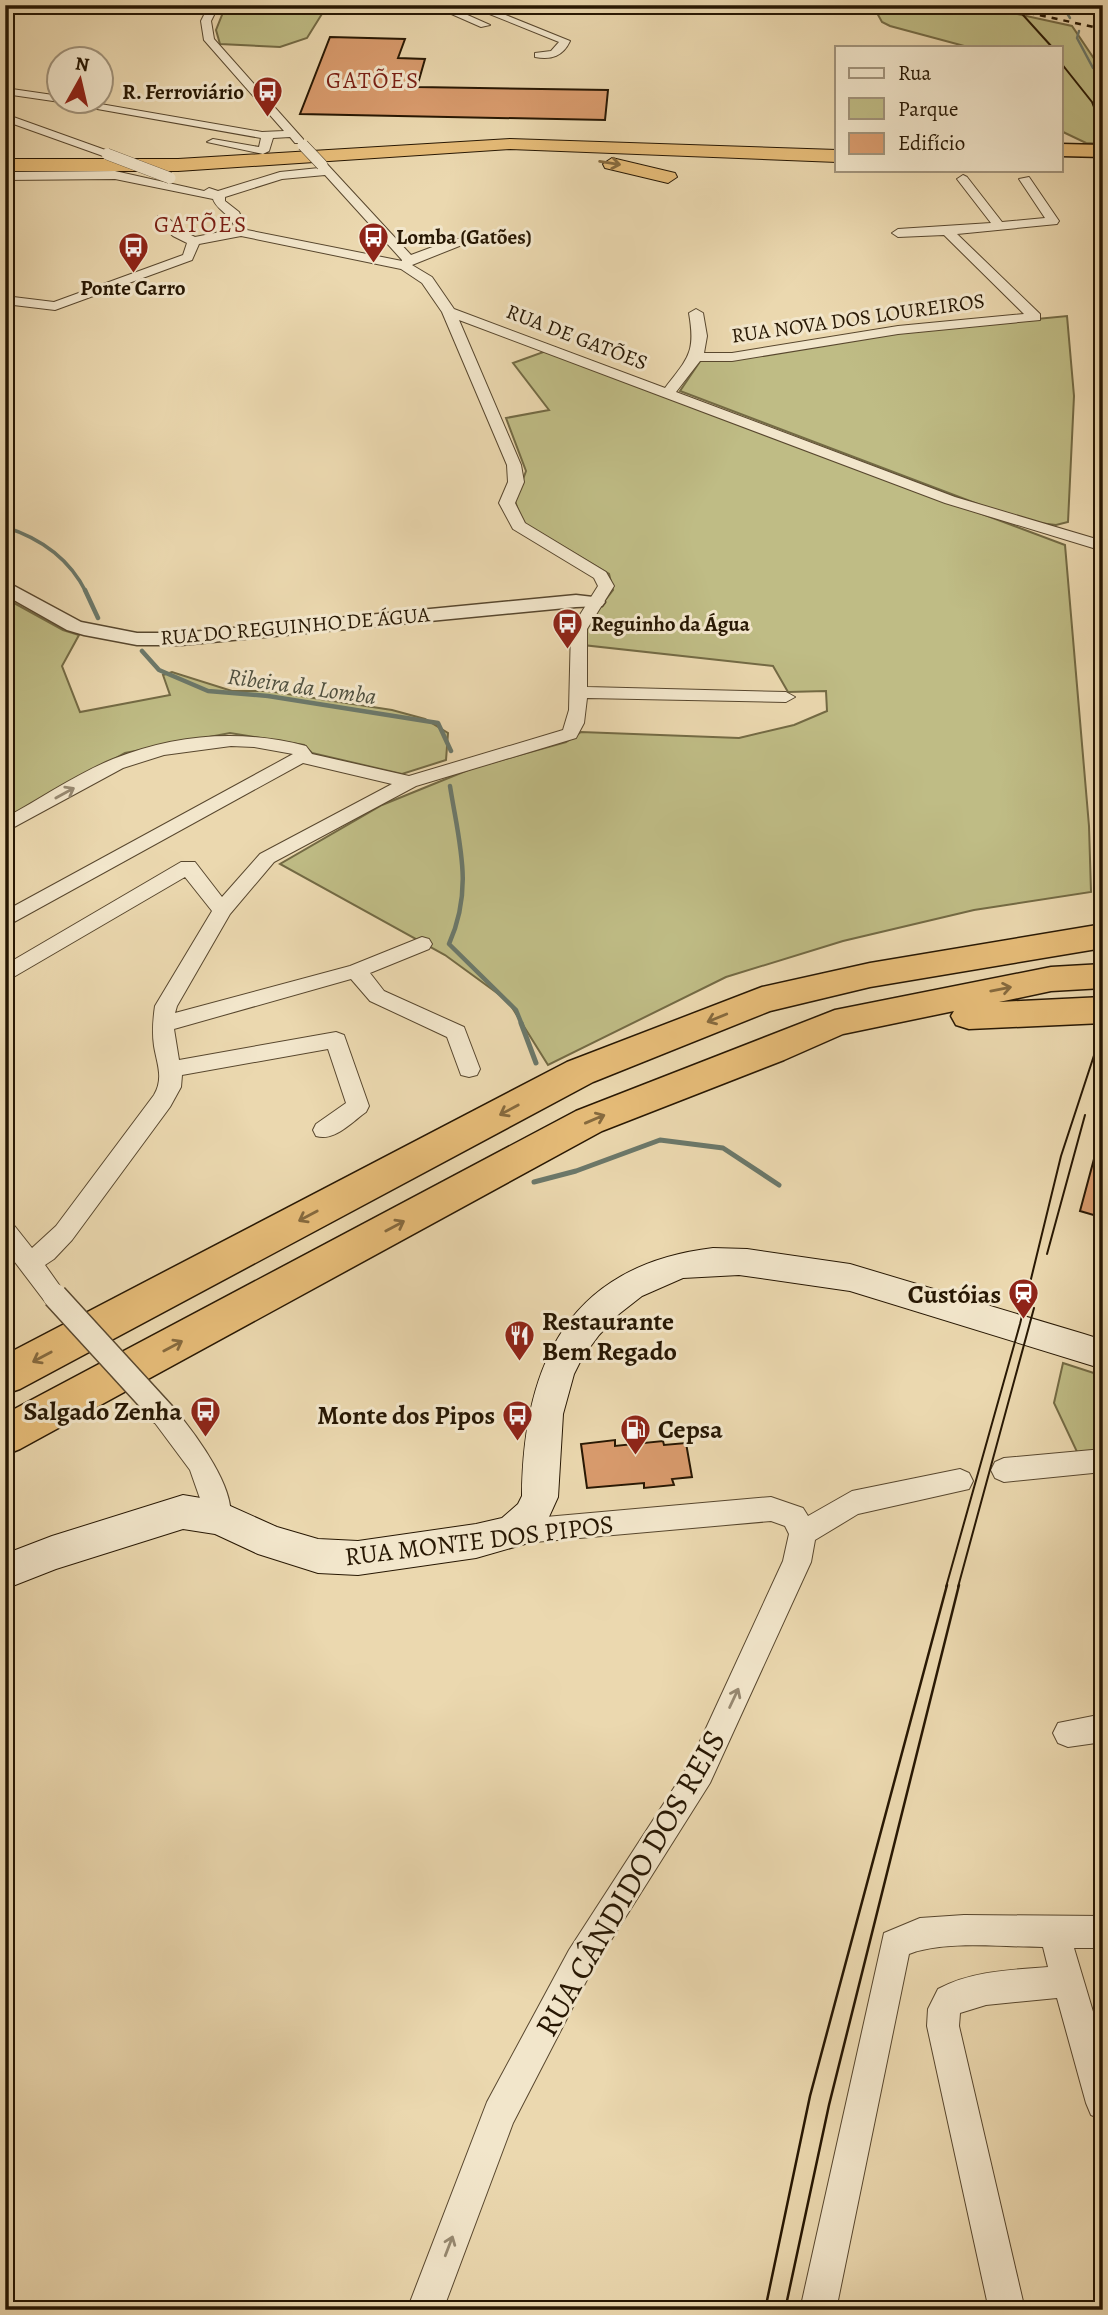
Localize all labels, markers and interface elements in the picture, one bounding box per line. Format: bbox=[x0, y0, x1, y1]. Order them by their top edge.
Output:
north arrow bbox=[46, 46, 116, 116]
legend bbox=[835, 46, 1062, 172]
text: N bbox=[74, 50, 91, 78]
text: Rua bbox=[898, 59, 932, 87]
district label: GATÕES bbox=[326, 65, 420, 96]
bus stop icon: R. Ferroviário bbox=[250, 75, 284, 119]
place label: R. Ferroviário bbox=[122, 78, 244, 106]
text: Parque bbox=[898, 95, 958, 123]
text: Edifício bbox=[898, 129, 965, 157]
one-way arrow bbox=[598, 157, 621, 170]
district label: GATÕES bbox=[154, 209, 248, 240]
bus stop icon: Lomba (Gatões) bbox=[356, 220, 390, 264]
place label: Lomba (Gatões) bbox=[396, 223, 532, 251]
bus stop icon: Ponte Carro bbox=[116, 231, 150, 275]
place label: Ponte Carro bbox=[80, 274, 186, 302]
street label: RUA NOVA DOS LOUREIROS bbox=[730, 286, 986, 350]
street label: RUA DE GATÕES bbox=[502, 297, 652, 377]
street label: RUA DO REGUINHO DE ÁGUA bbox=[159, 600, 432, 652]
bus stop icon: Reguinho da Água bbox=[551, 607, 585, 651]
place label: Reguinho da Água bbox=[591, 610, 751, 638]
water label: Ribeira da Lomba bbox=[226, 661, 379, 712]
one-way arrow bbox=[54, 786, 75, 799]
one-way arrow bbox=[989, 982, 1012, 996]
one-way arrow bbox=[707, 1012, 728, 1025]
one-way arrow bbox=[499, 1103, 520, 1117]
one-way arrow bbox=[584, 1111, 606, 1124]
one-way arrow bbox=[298, 1210, 319, 1223]
one-way arrow bbox=[384, 1218, 404, 1232]
place label: Custóias bbox=[908, 1277, 1001, 1312]
station icon: Custóias bbox=[1007, 1277, 1041, 1321]
place label: Restaurante Bem Regado bbox=[542, 1304, 677, 1369]
restaurant icon: Restaurante Bem Regado bbox=[502, 1319, 536, 1363]
one-way arrow bbox=[162, 1338, 183, 1352]
one-way arrow bbox=[32, 1351, 53, 1364]
place label: Salgado Zenha bbox=[23, 1394, 182, 1429]
bus stop icon: Salgado Zenha bbox=[188, 1394, 222, 1438]
place label: Monte dos Pipos bbox=[317, 1398, 495, 1433]
bus stop icon: Monte dos Pipos bbox=[501, 1398, 535, 1442]
fuel station icon: Cepsa bbox=[618, 1412, 652, 1456]
place label: Cepsa bbox=[658, 1412, 723, 1447]
street label: RUA MONTE DOS PIPOS bbox=[343, 1507, 616, 1574]
one-way arrow bbox=[728, 1688, 742, 1709]
street label: RUA CÂNDIDO DOS REIS bbox=[524, 1722, 736, 2044]
one-way arrow bbox=[444, 2235, 457, 2257]

